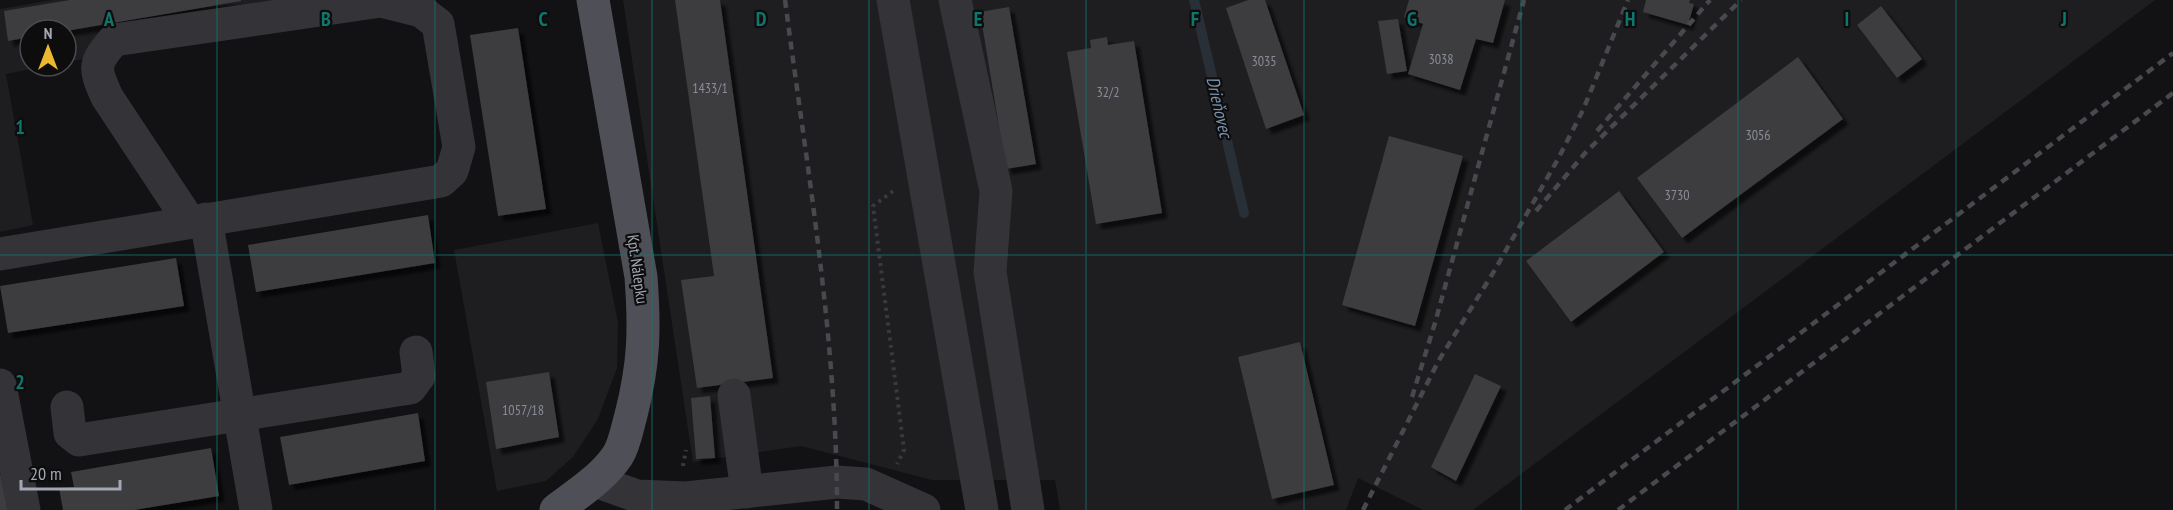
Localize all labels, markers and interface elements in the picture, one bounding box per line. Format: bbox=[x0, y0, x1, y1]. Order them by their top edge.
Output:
text: A bbox=[103, 6, 115, 32]
text: B bbox=[321, 6, 331, 32]
text: C bbox=[538, 6, 548, 32]
text: D bbox=[756, 6, 767, 32]
text: E bbox=[974, 6, 982, 32]
text: F bbox=[1191, 6, 1199, 32]
text: G bbox=[1407, 6, 1417, 32]
text: H bbox=[1625, 6, 1635, 32]
text: I bbox=[1845, 6, 1849, 32]
text: J bbox=[2060, 6, 2067, 32]
north arrow bbox=[18, 18, 78, 78]
text: N bbox=[44, 23, 52, 43]
house number: 3038 bbox=[1428, 50, 1454, 68]
house number: 3035 bbox=[1251, 52, 1277, 70]
water label: Drieňovec bbox=[1201, 74, 1238, 142]
house number: 1433/1 bbox=[692, 79, 728, 97]
house number: 32/2 bbox=[1096, 83, 1120, 101]
text: 1 bbox=[15, 114, 25, 140]
house number: 3056 bbox=[1745, 126, 1771, 144]
house number: 3730 bbox=[1664, 186, 1690, 204]
street label: Kpt. Nálepku bbox=[623, 233, 653, 305]
text: 2 bbox=[15, 369, 25, 395]
house number: 1057/18 bbox=[502, 401, 544, 419]
scale bar bbox=[21, 453, 120, 491]
text: 20 m bbox=[30, 462, 62, 485]

